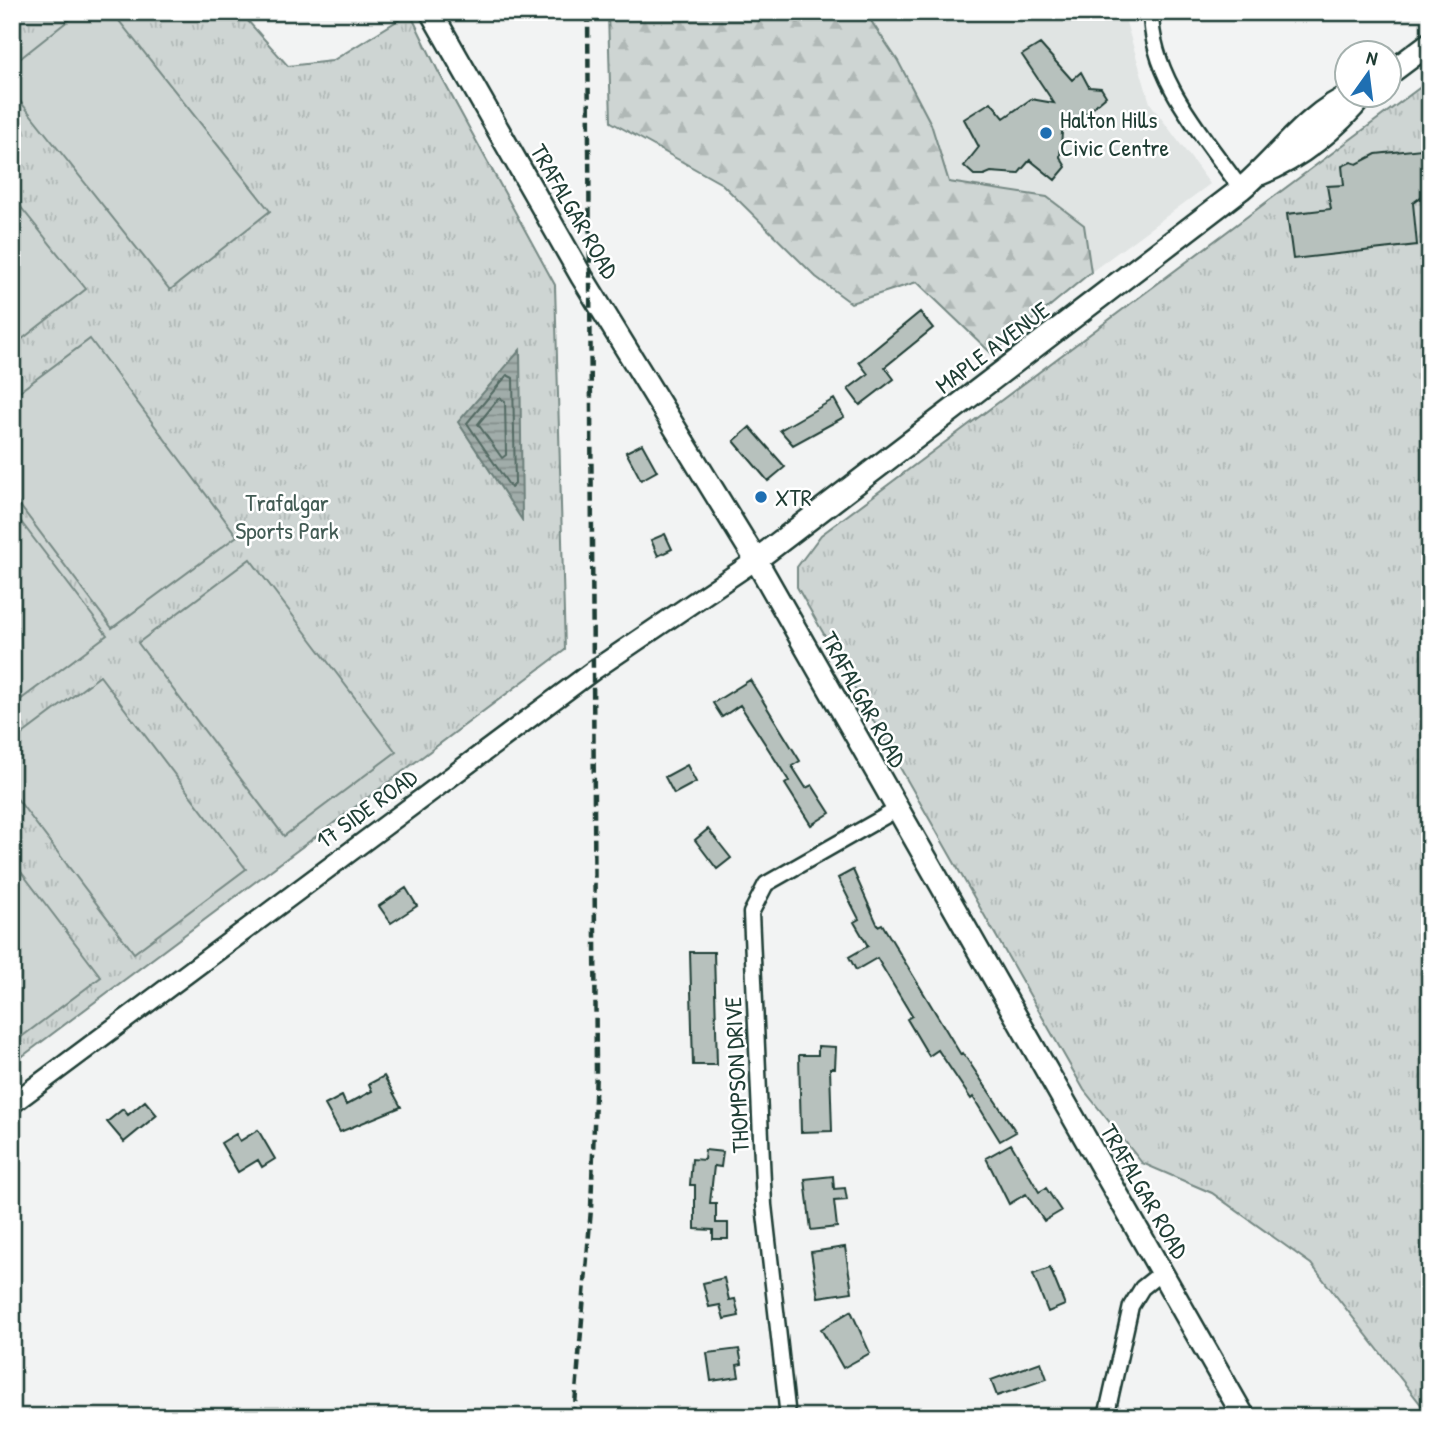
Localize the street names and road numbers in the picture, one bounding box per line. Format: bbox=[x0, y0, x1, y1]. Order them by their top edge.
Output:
street label: TRAFALGAR ROAD bbox=[524, 138, 627, 285]
street label: MAPLE AVENUE bbox=[928, 293, 1056, 400]
street label: TRAFALGAR ROAD bbox=[814, 625, 915, 773]
street label: 17 SIDE ROAD bbox=[309, 760, 423, 856]
street label: THOMPSON DRIVE bbox=[716, 996, 756, 1154]
street label: TRAFALGAR ROAD bbox=[1094, 1118, 1197, 1265]

